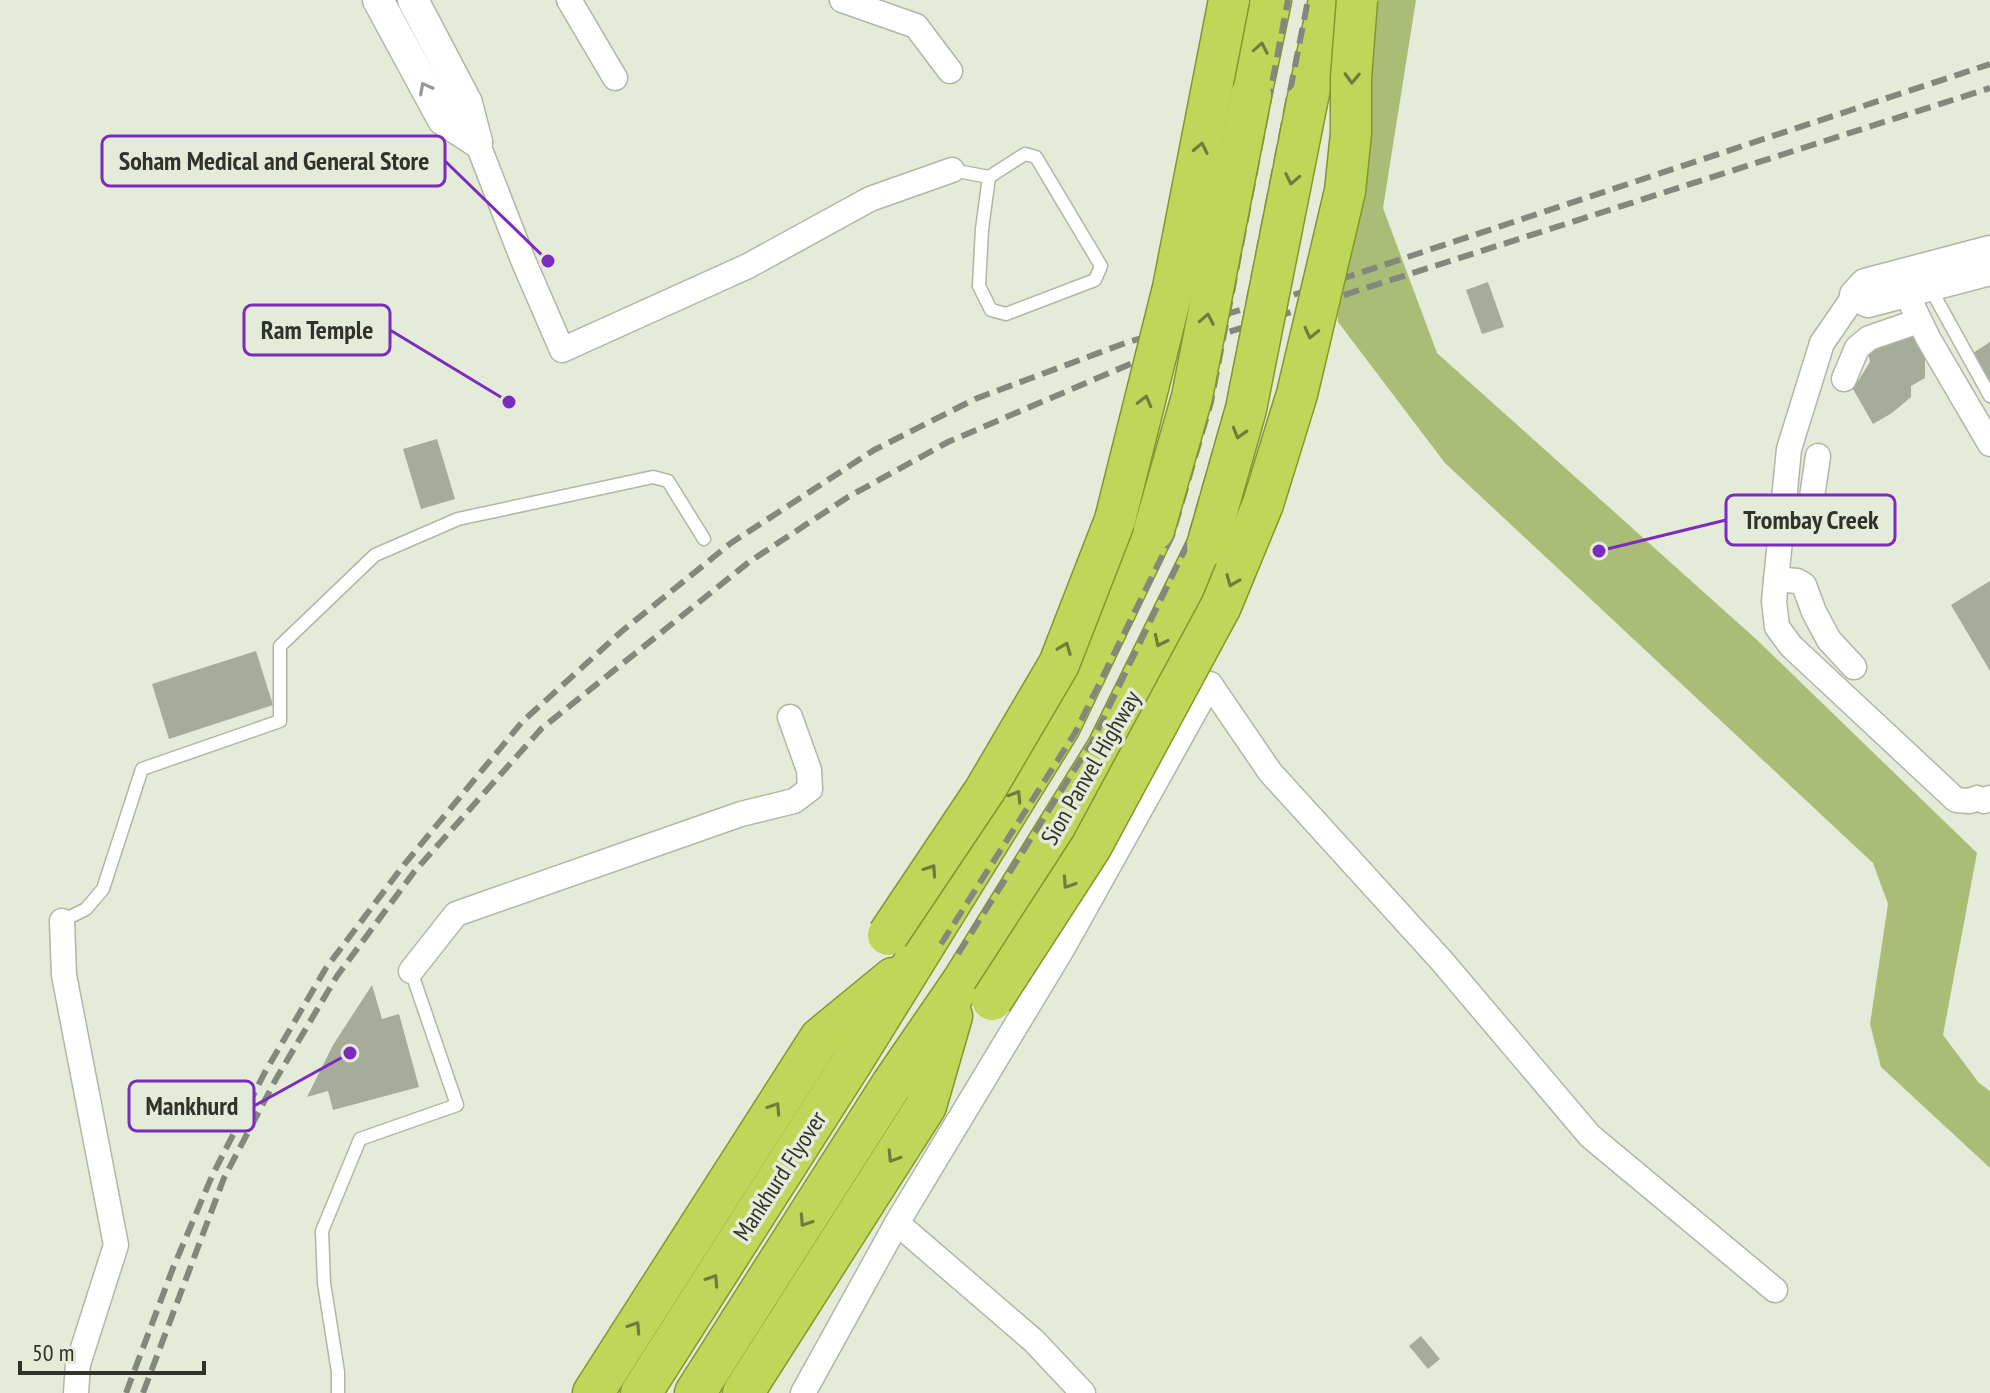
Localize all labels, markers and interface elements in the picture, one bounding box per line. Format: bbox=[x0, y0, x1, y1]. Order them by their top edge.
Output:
one-way arrow bbox=[1252, 41, 1269, 55]
one-way arrow bbox=[1343, 72, 1360, 85]
one-way arrow bbox=[420, 82, 435, 96]
callout: Soham Medical and General Store bbox=[102, 136, 445, 186]
one-way arrow bbox=[1192, 141, 1209, 154]
text: Soham Medical and General Store bbox=[119, 144, 429, 177]
one-way arrow bbox=[1284, 171, 1301, 185]
callout: Ram Temple bbox=[244, 305, 390, 355]
text: Ram Temple bbox=[261, 313, 373, 346]
one-way arrow bbox=[1198, 313, 1215, 326]
one-way arrow bbox=[1303, 326, 1320, 340]
one-way arrow bbox=[1135, 395, 1152, 409]
one-way arrow bbox=[1232, 426, 1248, 440]
callout: Trombay Creek bbox=[1726, 495, 1895, 545]
text: Trombay Creek bbox=[1743, 503, 1879, 536]
one-way arrow bbox=[1225, 573, 1241, 587]
one-way arrow bbox=[1154, 633, 1170, 648]
one-way arrow bbox=[1055, 642, 1072, 656]
street label: Sion Panvel Highway bbox=[1034, 685, 1147, 851]
one-way arrow bbox=[1006, 790, 1021, 804]
one-way arrow bbox=[921, 865, 936, 879]
one-way arrow bbox=[1062, 874, 1077, 888]
callout: Mankhurd bbox=[129, 1081, 254, 1131]
text: Mankhurd bbox=[146, 1089, 238, 1122]
one-way arrow bbox=[766, 1102, 781, 1117]
street label: Mankhurd Flyover bbox=[726, 1105, 833, 1246]
one-way arrow bbox=[888, 1148, 903, 1163]
one-way arrow bbox=[799, 1212, 814, 1226]
one-way arrow bbox=[704, 1274, 719, 1289]
one-way arrow bbox=[626, 1321, 641, 1336]
scale bar bbox=[20, 1325, 204, 1375]
text: 50 m bbox=[32, 1337, 74, 1368]

